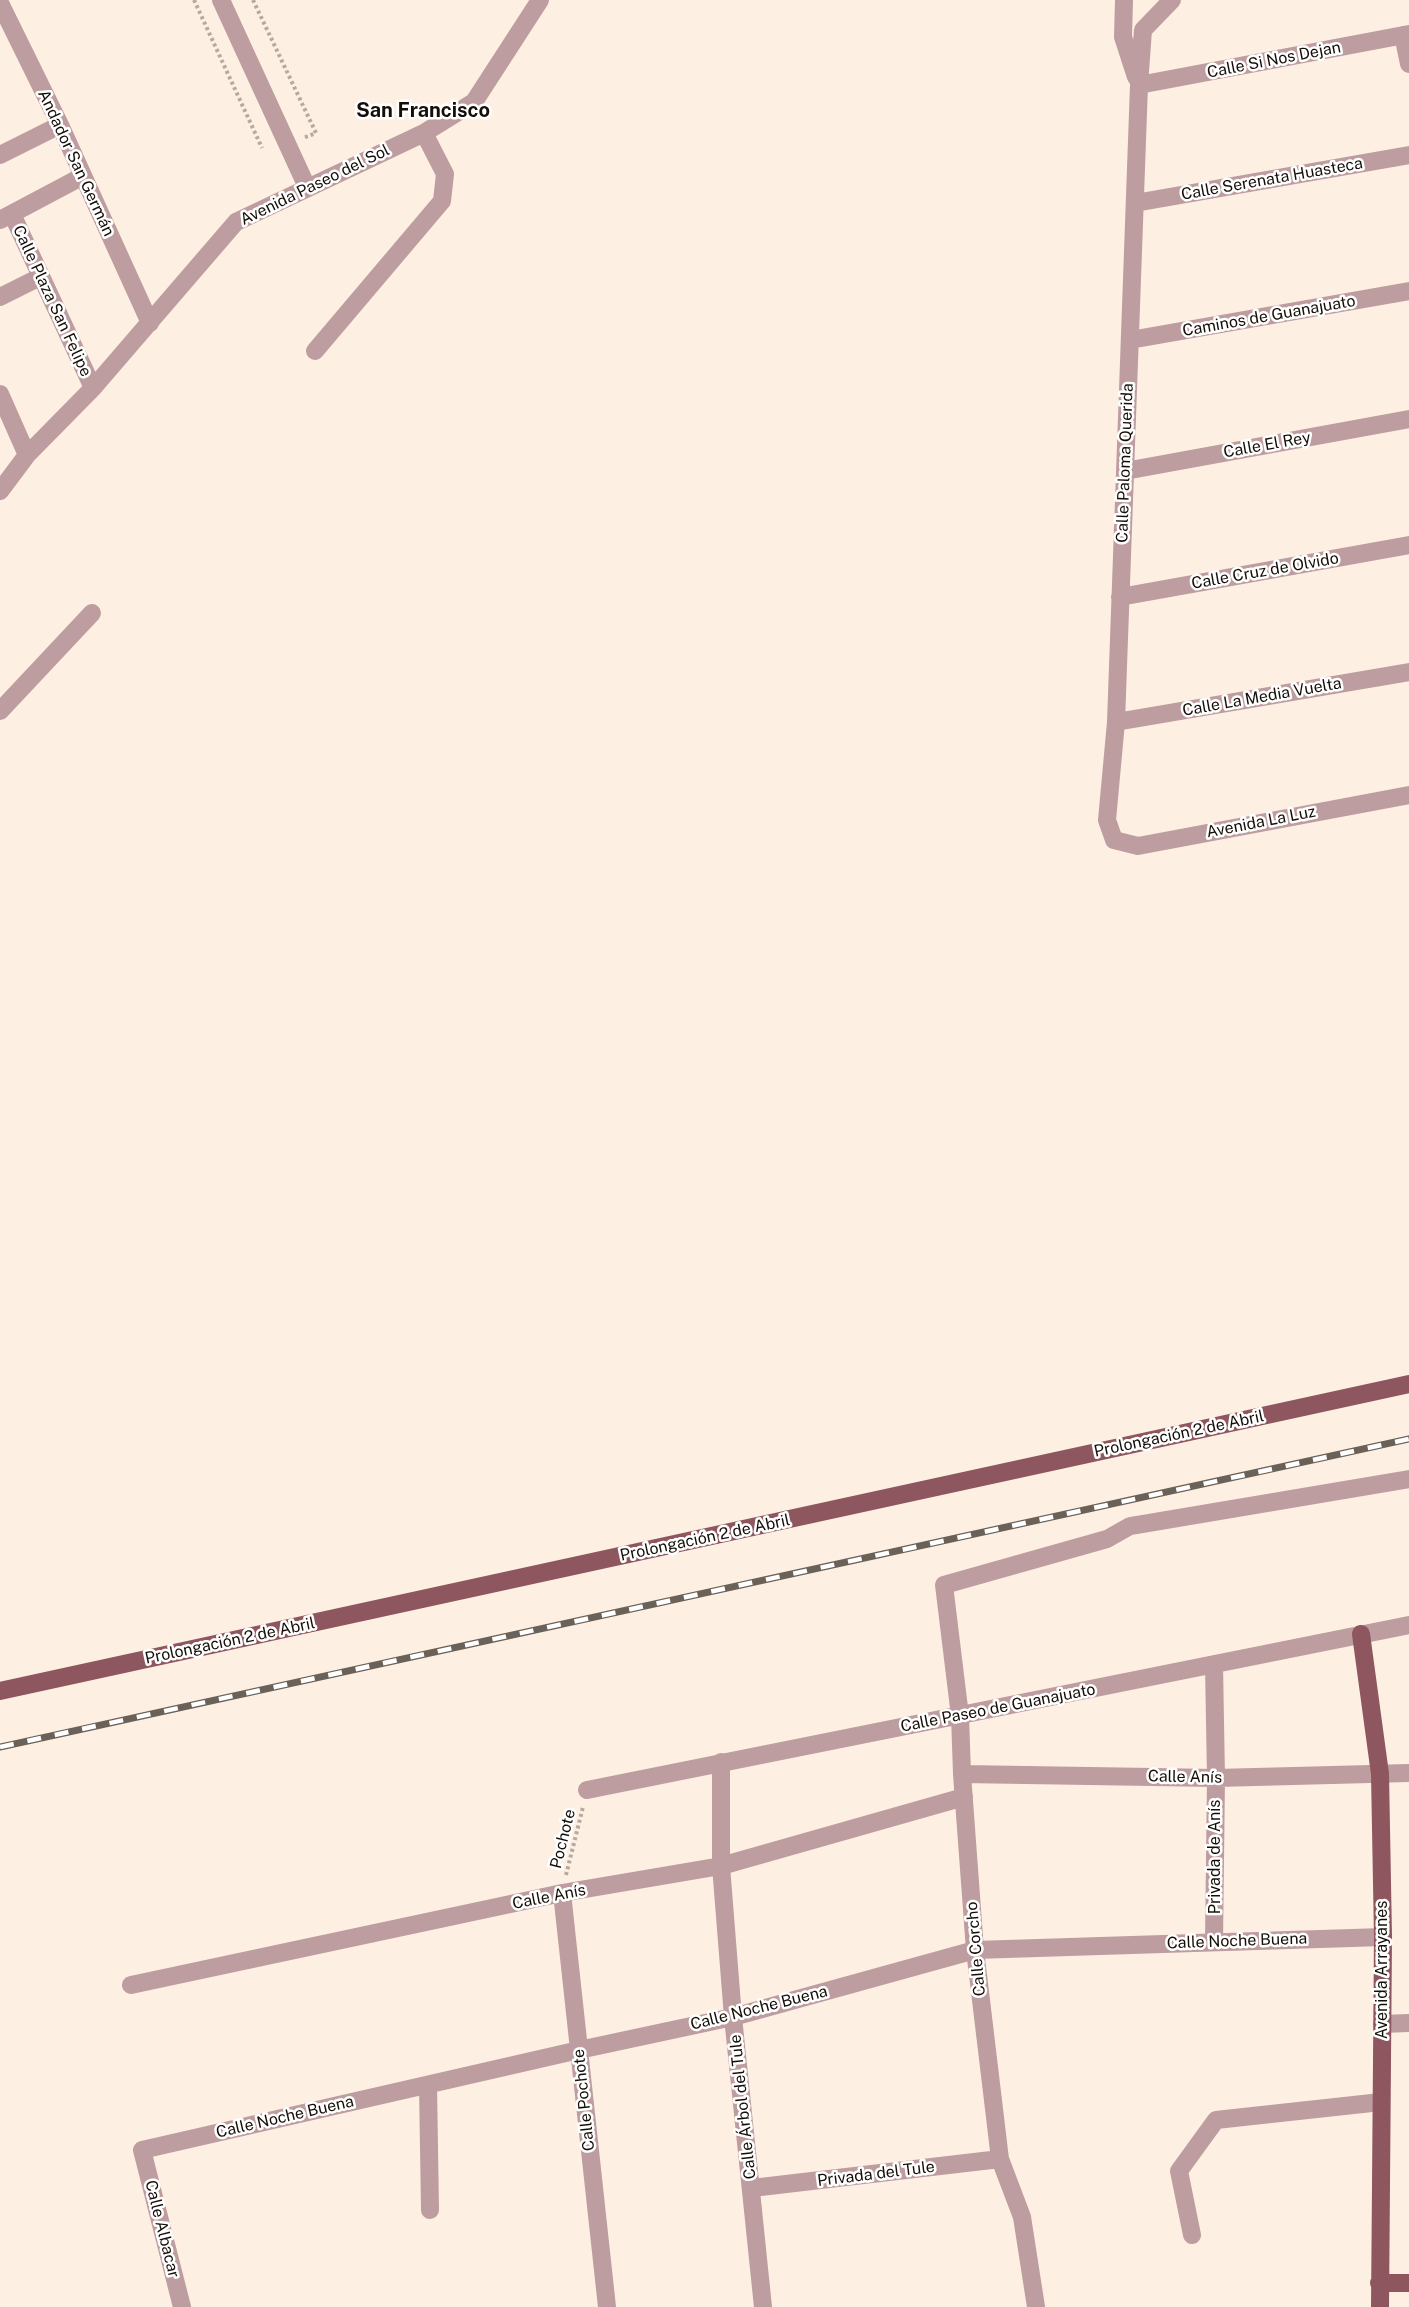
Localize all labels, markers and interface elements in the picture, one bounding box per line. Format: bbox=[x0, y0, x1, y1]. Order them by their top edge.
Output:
street label: Calle Si Nos Dejan bbox=[1206, 38, 1342, 82]
street label: Andador San Germán bbox=[34, 87, 118, 239]
district label: San Francisco bbox=[356, 99, 490, 123]
street label: Avenida Paseo del Sol bbox=[237, 140, 393, 230]
street label: Calle Serenata Huasteca bbox=[1180, 154, 1364, 204]
street label: Calle Plaza San Felipe bbox=[9, 222, 95, 380]
street label: Caminos de Guanajuato bbox=[1181, 291, 1357, 341]
street label: Calle Paloma Querida bbox=[1113, 383, 1137, 543]
street label: Calle El Rey bbox=[1222, 428, 1312, 462]
street label: Calle Cruz de Olvido bbox=[1190, 549, 1340, 593]
street label: Calle La Media Vuelta bbox=[1181, 674, 1343, 720]
street label: Avenida La Luz bbox=[1205, 802, 1317, 842]
street label: Prolongación 2 de Abril bbox=[1092, 1407, 1266, 1461]
street label: Prolongación 2 de Abril bbox=[618, 1511, 792, 1565]
street label: Prolongación 2 de Abril bbox=[143, 1614, 317, 1668]
street label: Calle Paseo de Guanajuato bbox=[899, 1680, 1097, 1736]
street label: Calle Anís bbox=[1148, 1767, 1222, 1787]
street label: Privada de Anís bbox=[1205, 1800, 1225, 1914]
street label: Pochote bbox=[546, 1807, 580, 1871]
street label: Calle Anís bbox=[511, 1880, 587, 1914]
street label: Calle Corcho bbox=[962, 1901, 990, 1997]
street label: Avenida Arrayanes bbox=[1372, 1901, 1392, 2039]
street label: Calle Noche Buena bbox=[1166, 1929, 1308, 1953]
street label: Calle Noche Buena bbox=[688, 1982, 830, 2034]
street label: Calle Árbol del Tule bbox=[726, 2034, 760, 2180]
street label: Calle Pochote bbox=[569, 2048, 599, 2152]
street label: Calle Noche Buena bbox=[214, 2092, 356, 2142]
street label: Privada del Tule bbox=[816, 2157, 936, 2191]
street label: Calle Albacar bbox=[141, 2178, 183, 2280]

